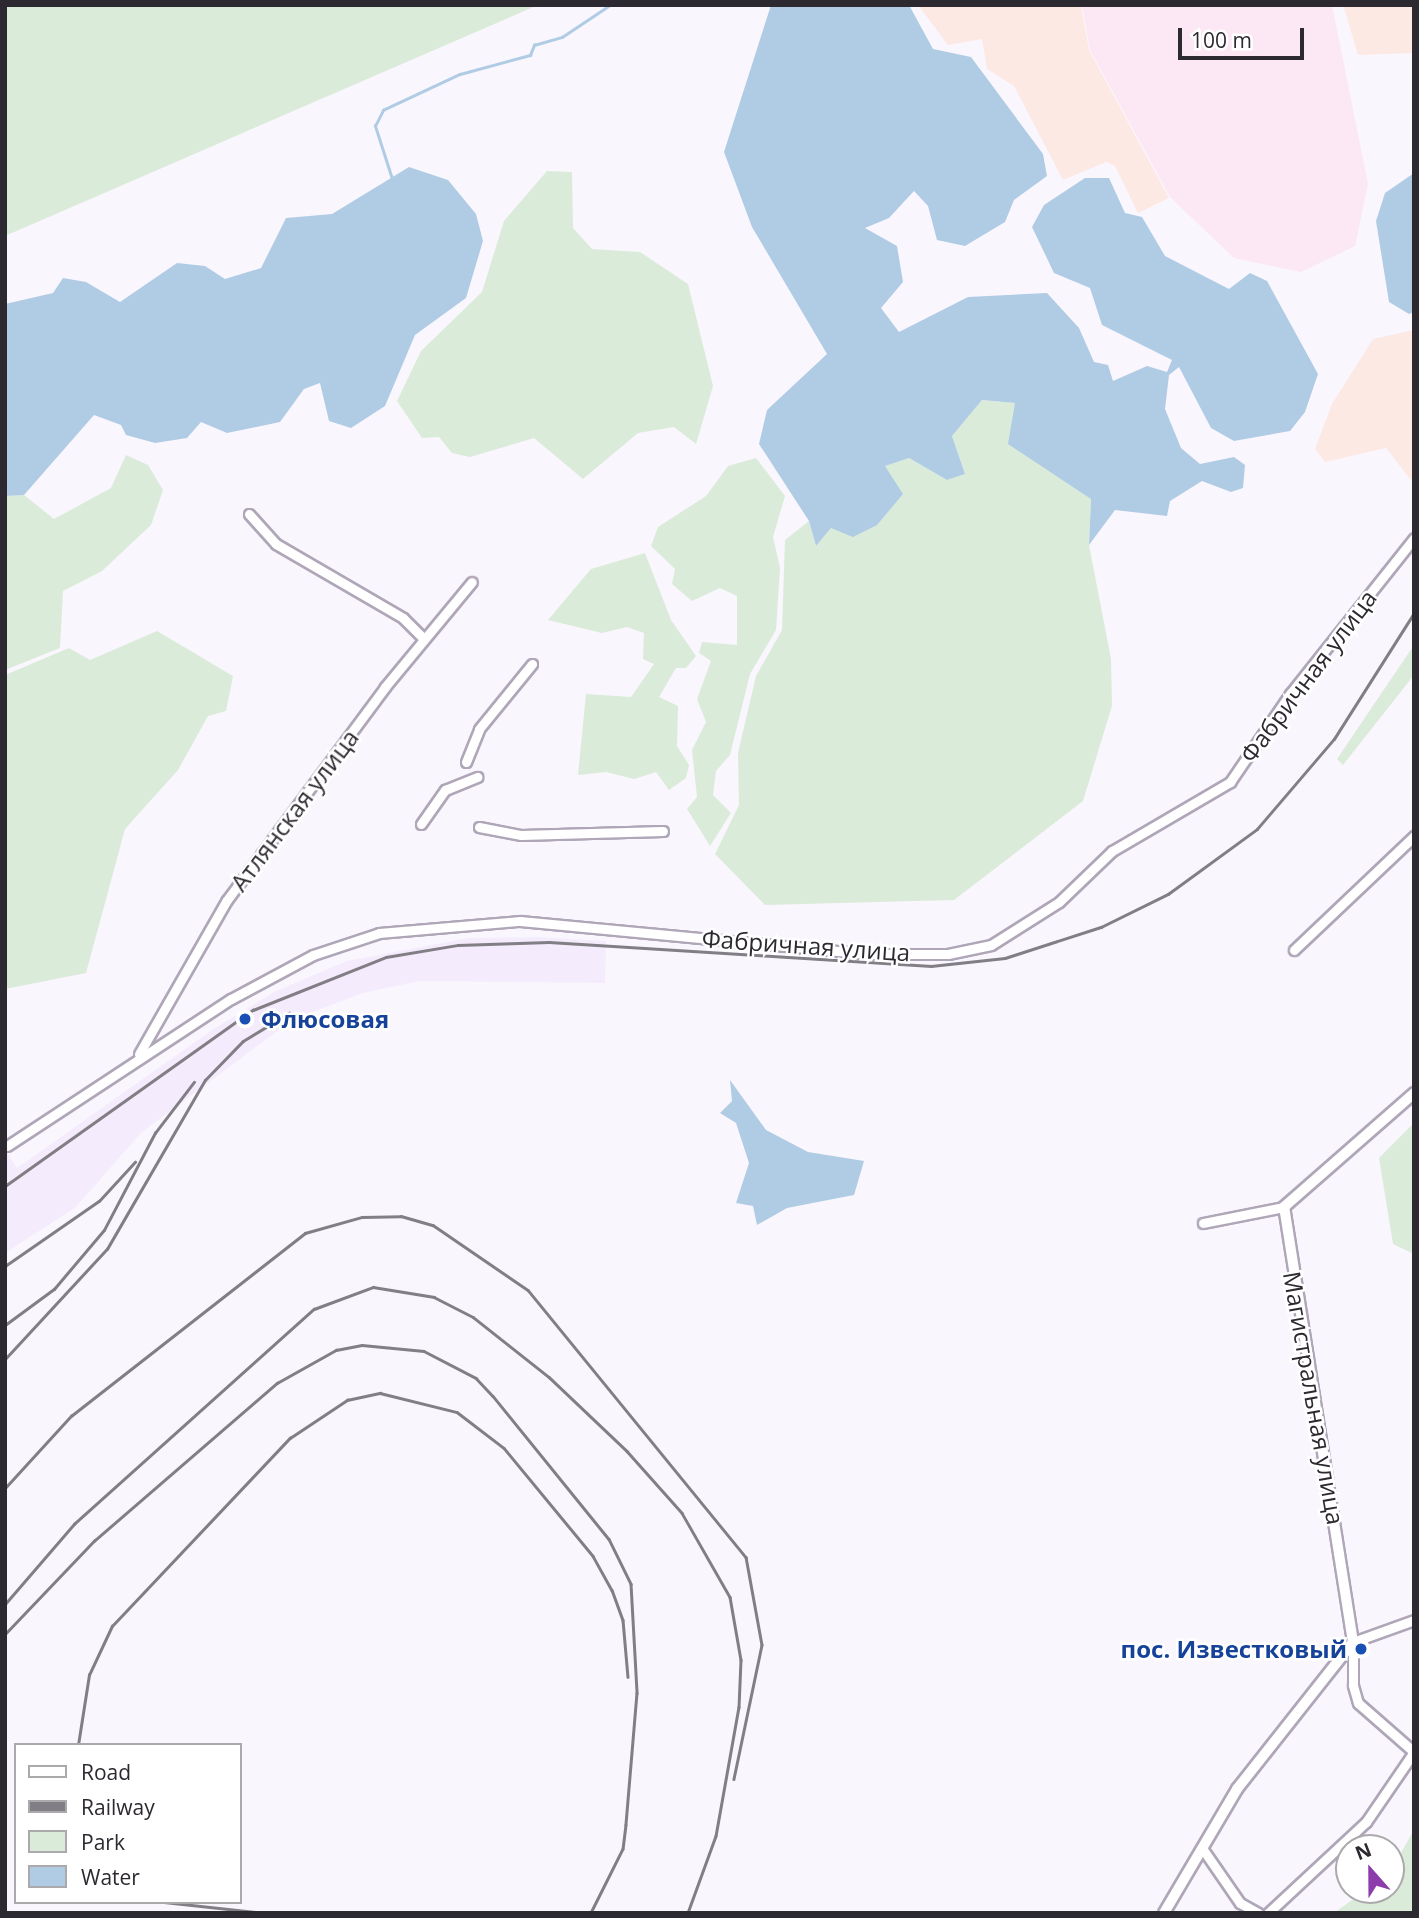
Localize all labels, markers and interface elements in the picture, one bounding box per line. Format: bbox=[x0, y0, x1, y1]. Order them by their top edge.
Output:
scale bar bbox=[1181, 14, 1307, 58]
text: 100 m bbox=[1191, 26, 1252, 54]
street label: Фабричная улица bbox=[1234, 584, 1382, 768]
street label: Атлянская улица bbox=[224, 724, 364, 896]
street label: Фабричная улица bbox=[701, 923, 911, 967]
place label: Флюсовая bbox=[261, 1005, 389, 1033]
marker: Флюсовая bbox=[235, 1009, 255, 1029]
street label: Магистральная улица bbox=[1278, 1269, 1350, 1527]
place label: пос. Известковый bbox=[1121, 1635, 1347, 1663]
marker: пос. Известковый bbox=[1353, 1641, 1369, 1657]
legend bbox=[14, 1743, 242, 1904]
text: Road bbox=[81, 1758, 131, 1786]
text: Railway bbox=[81, 1793, 155, 1821]
text: Park bbox=[81, 1828, 125, 1856]
north arrow bbox=[1335, 1834, 1405, 1904]
text: N bbox=[1351, 1836, 1375, 1866]
text: Water bbox=[81, 1863, 140, 1891]

